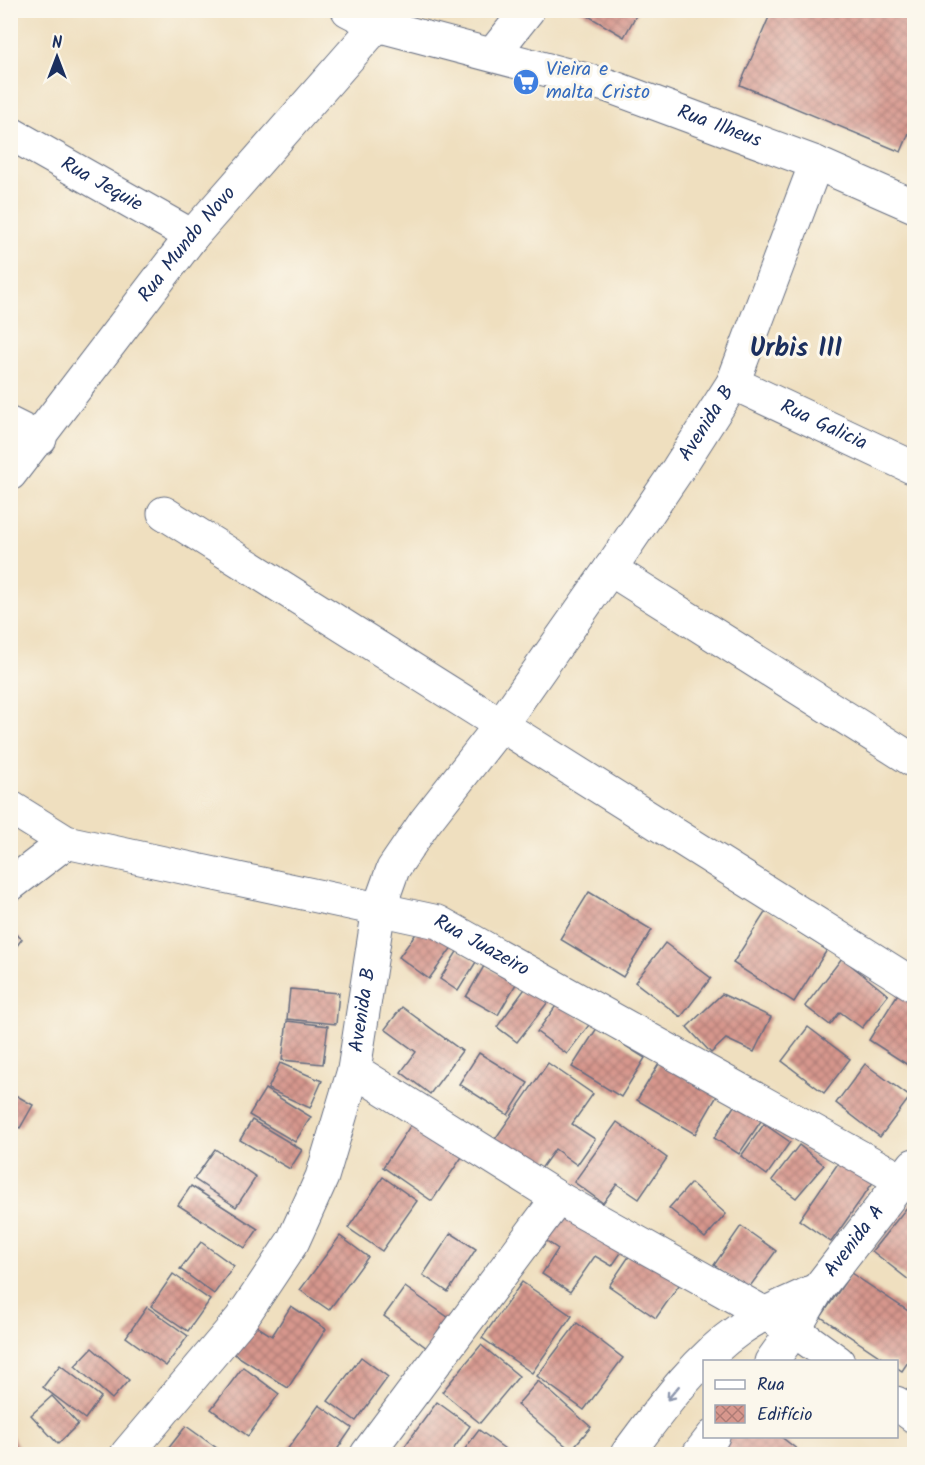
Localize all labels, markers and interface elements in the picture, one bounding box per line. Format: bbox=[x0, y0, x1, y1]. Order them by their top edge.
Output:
north arrow bbox=[27, 27, 87, 87]
text: N bbox=[52, 31, 62, 56]
place label: Vieira e malta Cristo bbox=[546, 54, 650, 109]
supermarket icon: Vieira e malta Cristo bbox=[511, 67, 541, 97]
street label: Rua Ilheus bbox=[672, 97, 766, 157]
street label: Rua Jequie bbox=[54, 149, 148, 221]
street label: Rua Mundo Novo bbox=[130, 179, 245, 310]
district label: Urbis III bbox=[750, 328, 842, 370]
street label: Avenida B bbox=[671, 379, 744, 468]
street label: Rua Galicia bbox=[775, 391, 872, 460]
street label: Rua Juazeiro bbox=[427, 906, 535, 986]
street label: Avenida B bbox=[341, 966, 386, 1055]
street label: Avenida A bbox=[816, 1198, 893, 1285]
legend bbox=[703, 1360, 898, 1438]
text: Rua bbox=[757, 1371, 785, 1400]
one-way arrow bbox=[666, 1385, 680, 1400]
text: Edifício bbox=[757, 1401, 812, 1430]

